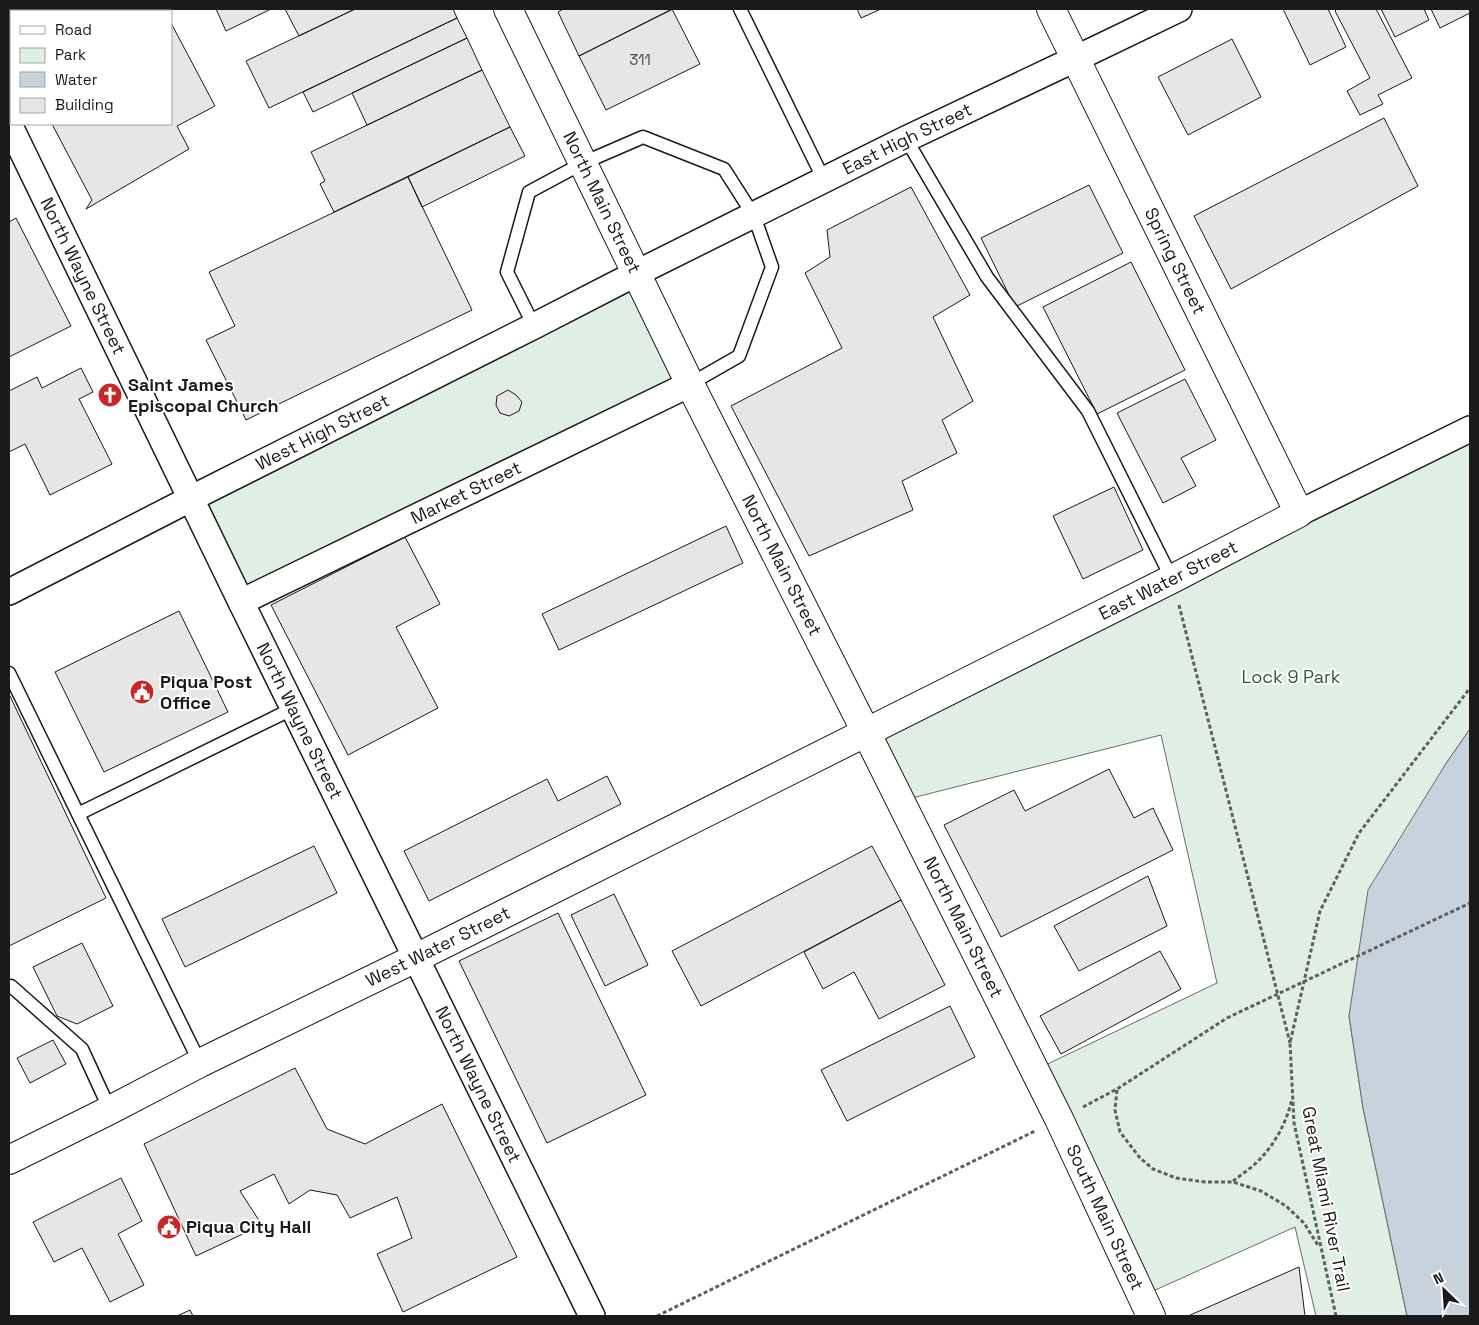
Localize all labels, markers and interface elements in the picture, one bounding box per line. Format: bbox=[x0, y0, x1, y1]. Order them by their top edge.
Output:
legend bbox=[10, 10, 172, 125]
text: Road bbox=[55, 20, 92, 39]
text: Park bbox=[55, 45, 86, 64]
house number: 311 bbox=[629, 50, 651, 69]
text: Water bbox=[55, 70, 98, 89]
text: Building bbox=[55, 95, 114, 114]
street label: East High Street bbox=[838, 97, 975, 180]
street label: North Main Street bbox=[558, 127, 646, 277]
street label: North Wayne Street bbox=[35, 194, 131, 358]
street label: Spring Street bbox=[1140, 204, 1211, 318]
place label: Saint James Episcopal Church bbox=[128, 373, 279, 417]
church icon: Saint James Episcopal Church bbox=[97, 382, 123, 408]
street label: West High Street bbox=[252, 389, 393, 475]
street label: Market Street bbox=[407, 456, 525, 529]
street label: North Main Street bbox=[737, 491, 827, 639]
street label: East Water Street bbox=[1095, 535, 1241, 625]
street label: North Wayne Street bbox=[252, 639, 348, 803]
park label: Lock 9 Park bbox=[1241, 665, 1341, 688]
place label: Piqua Post Office bbox=[160, 670, 252, 714]
public building icon: Piqua Post Office bbox=[129, 679, 155, 705]
street label: North Main Street bbox=[919, 852, 1009, 1001]
street label: West Water Street bbox=[362, 901, 514, 992]
street label: North Wayne Street bbox=[430, 1002, 527, 1166]
street label: Great Miami River Trail bbox=[1297, 1104, 1356, 1293]
street label: South Main Street bbox=[1061, 1141, 1149, 1294]
public building icon: Piqua City Hall bbox=[156, 1214, 182, 1240]
place label: Piqua City Hall bbox=[186, 1215, 311, 1238]
north arrow bbox=[1419, 1265, 1469, 1315]
text: N bbox=[1430, 1268, 1447, 1288]

